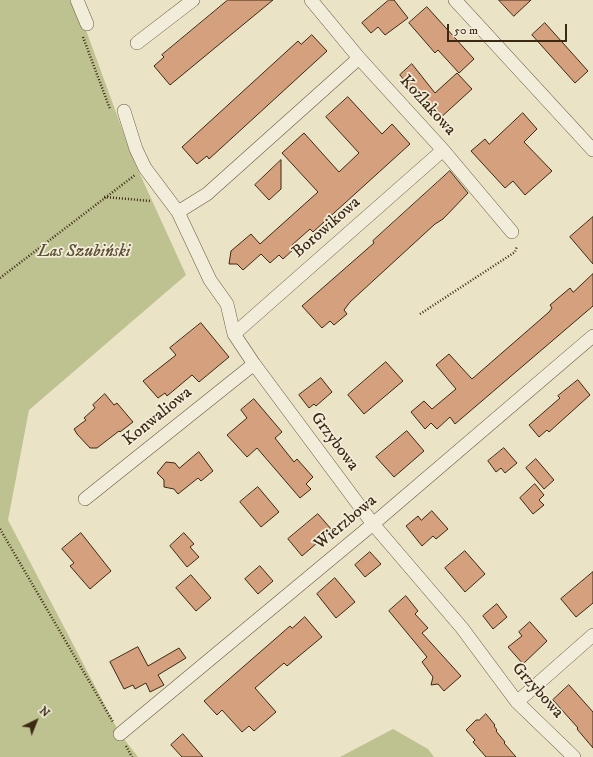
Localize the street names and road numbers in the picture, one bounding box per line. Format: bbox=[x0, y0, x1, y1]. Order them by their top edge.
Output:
street label: Koźlakowa bbox=[395, 72, 459, 140]
street label: Borowikowa bbox=[289, 193, 365, 263]
street label: Konwaliowa bbox=[119, 383, 197, 451]
street label: Grzybowa bbox=[305, 409, 363, 475]
street label: Wierzbowa bbox=[311, 491, 381, 555]
street label: Grzybowa bbox=[507, 659, 567, 723]

